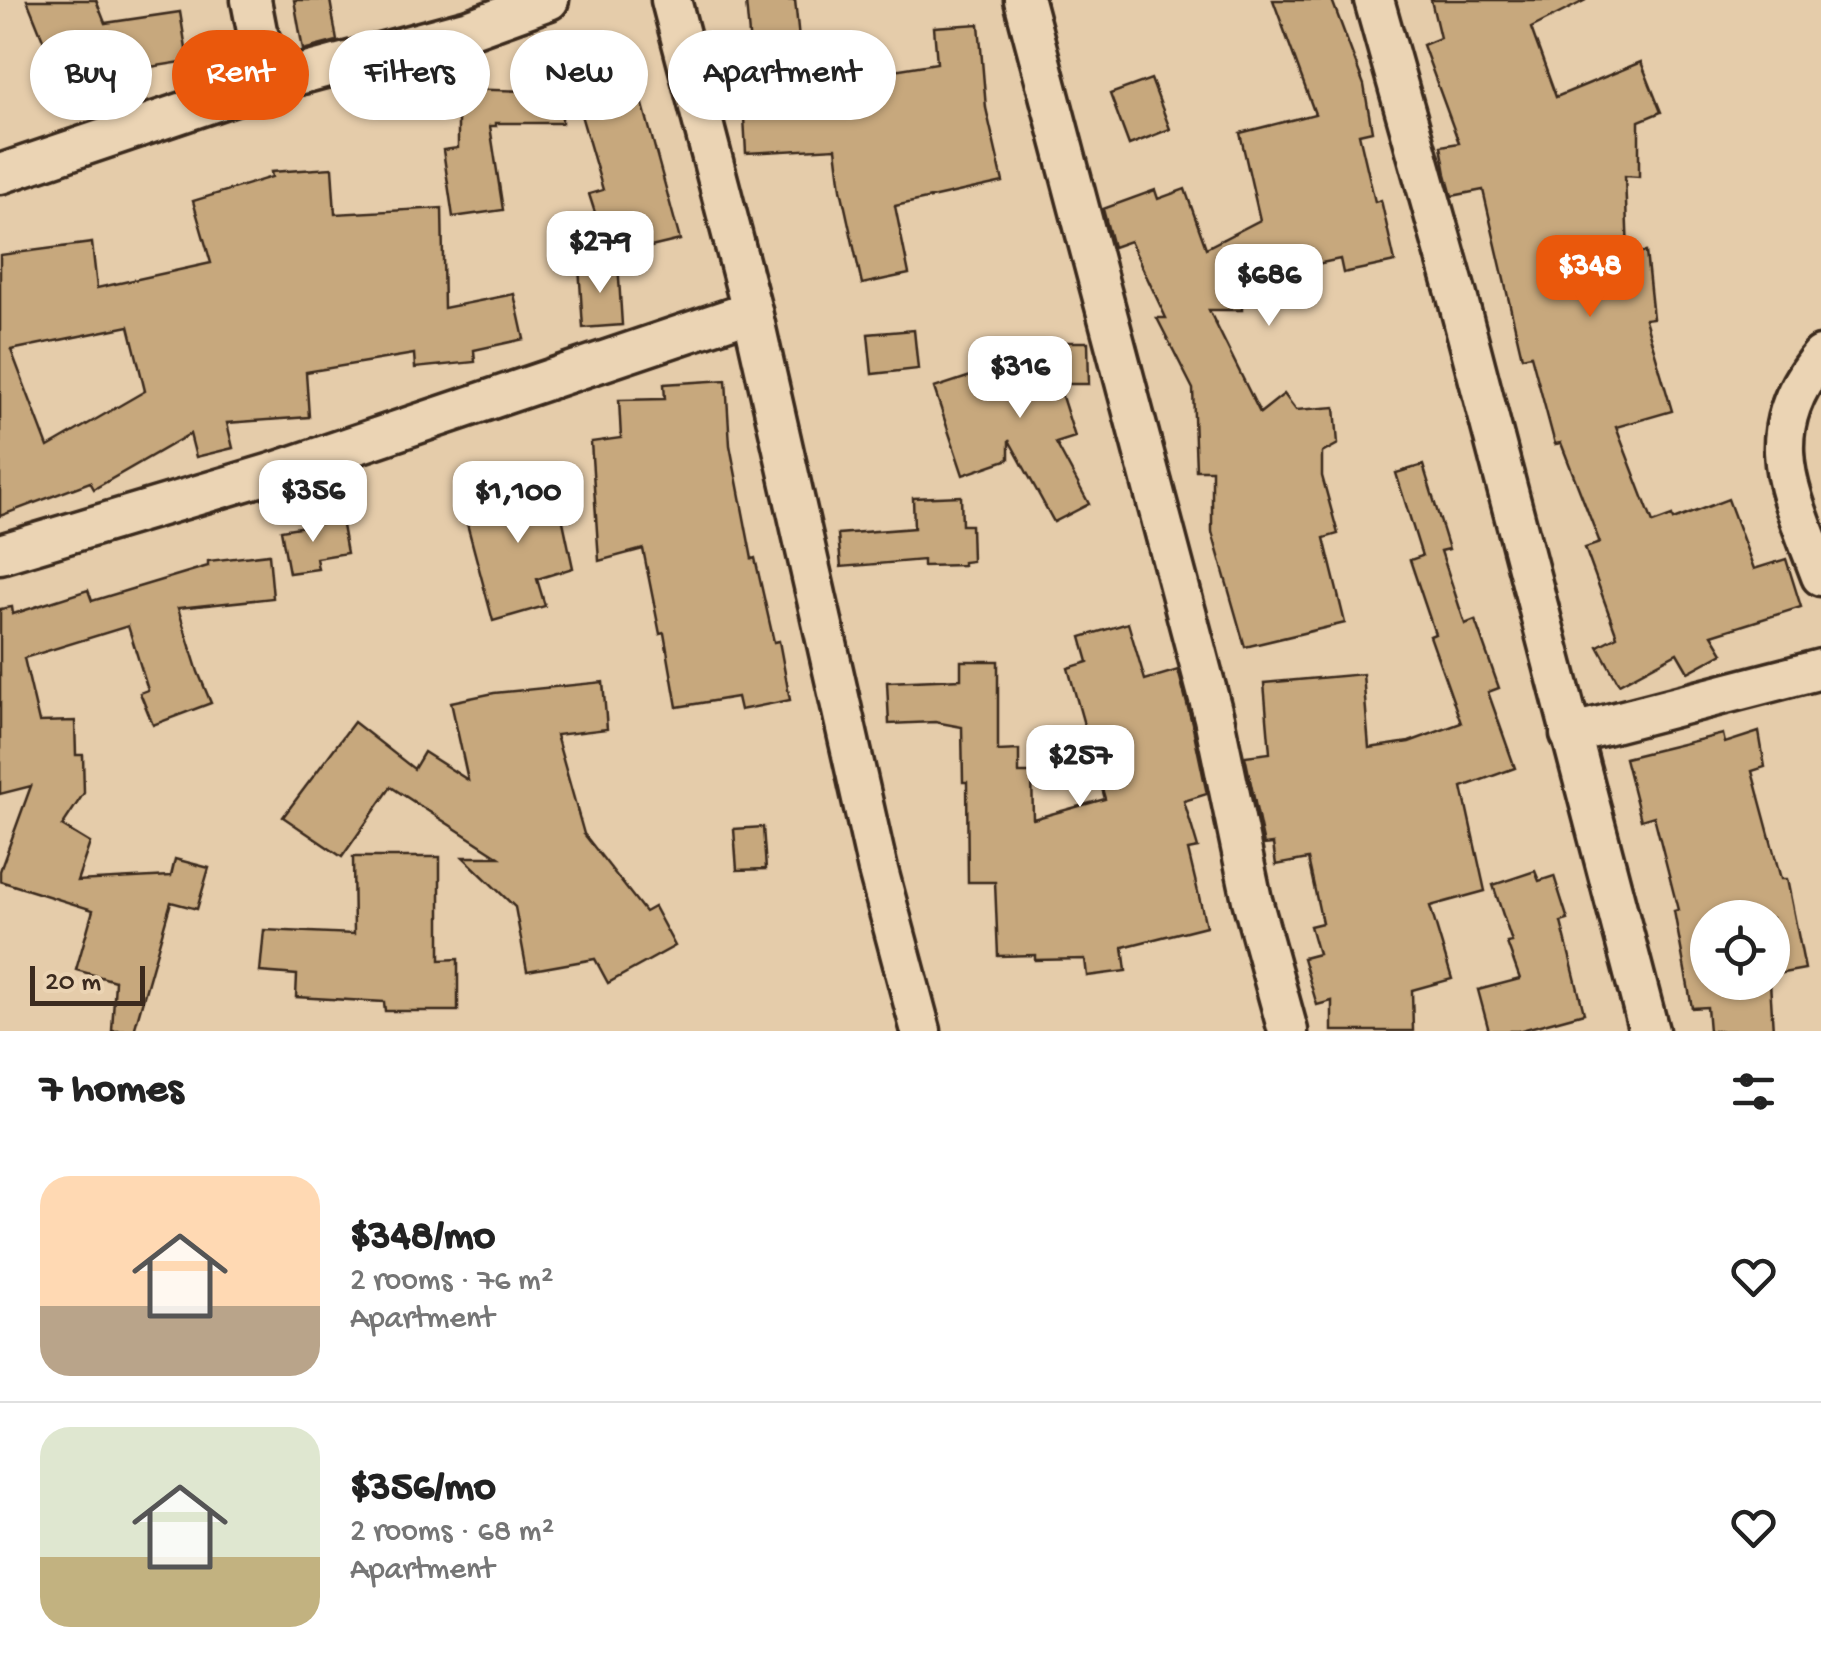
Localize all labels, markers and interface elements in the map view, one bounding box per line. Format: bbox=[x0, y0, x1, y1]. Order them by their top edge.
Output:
chip: Buy bbox=[30, 30, 152, 120]
chip: Rent bbox=[172, 30, 309, 120]
chip: Filters bbox=[329, 30, 490, 120]
chip: New bbox=[510, 30, 648, 120]
chip: Apartment bbox=[668, 30, 896, 120]
pin: $279 bbox=[541, 211, 659, 296]
text: $279 bbox=[569, 224, 631, 262]
pin: $348 bbox=[1531, 235, 1649, 320]
pin: $686 bbox=[1210, 244, 1328, 329]
text: $348 bbox=[1558, 248, 1622, 286]
text: $686 bbox=[1237, 257, 1301, 295]
pin: $316 bbox=[961, 336, 1079, 421]
text: $316 bbox=[990, 349, 1050, 387]
pin: $356 bbox=[254, 460, 372, 545]
pin: $1,100 bbox=[437, 461, 599, 546]
text: $356 bbox=[281, 473, 345, 511]
text: $1,100 bbox=[475, 474, 561, 512]
pin: $257 bbox=[1021, 725, 1139, 810]
text: $257 bbox=[1048, 738, 1112, 776]
map controls bbox=[1690, 900, 1790, 1000]
button: locate bbox=[1690, 900, 1790, 1000]
scale bar bbox=[30, 961, 145, 1006]
text: 20 m bbox=[45, 967, 101, 1000]
icon: filters bbox=[1726, 1064, 1781, 1119]
text: 7 homes bbox=[40, 1067, 183, 1116]
text: $348/mo bbox=[350, 1214, 495, 1263]
icon: home bbox=[120, 1216, 240, 1336]
icon: heart bbox=[1726, 1249, 1781, 1304]
text: 2 rooms · 76 m² bbox=[350, 1263, 553, 1301]
text: Apartment bbox=[350, 1301, 494, 1339]
text: $356/mo bbox=[350, 1465, 496, 1514]
icon: home bbox=[120, 1467, 240, 1587]
icon: heart bbox=[1726, 1500, 1781, 1555]
text: 2 rooms · 68 m² bbox=[350, 1514, 554, 1552]
text: Apartment bbox=[350, 1552, 494, 1590]

